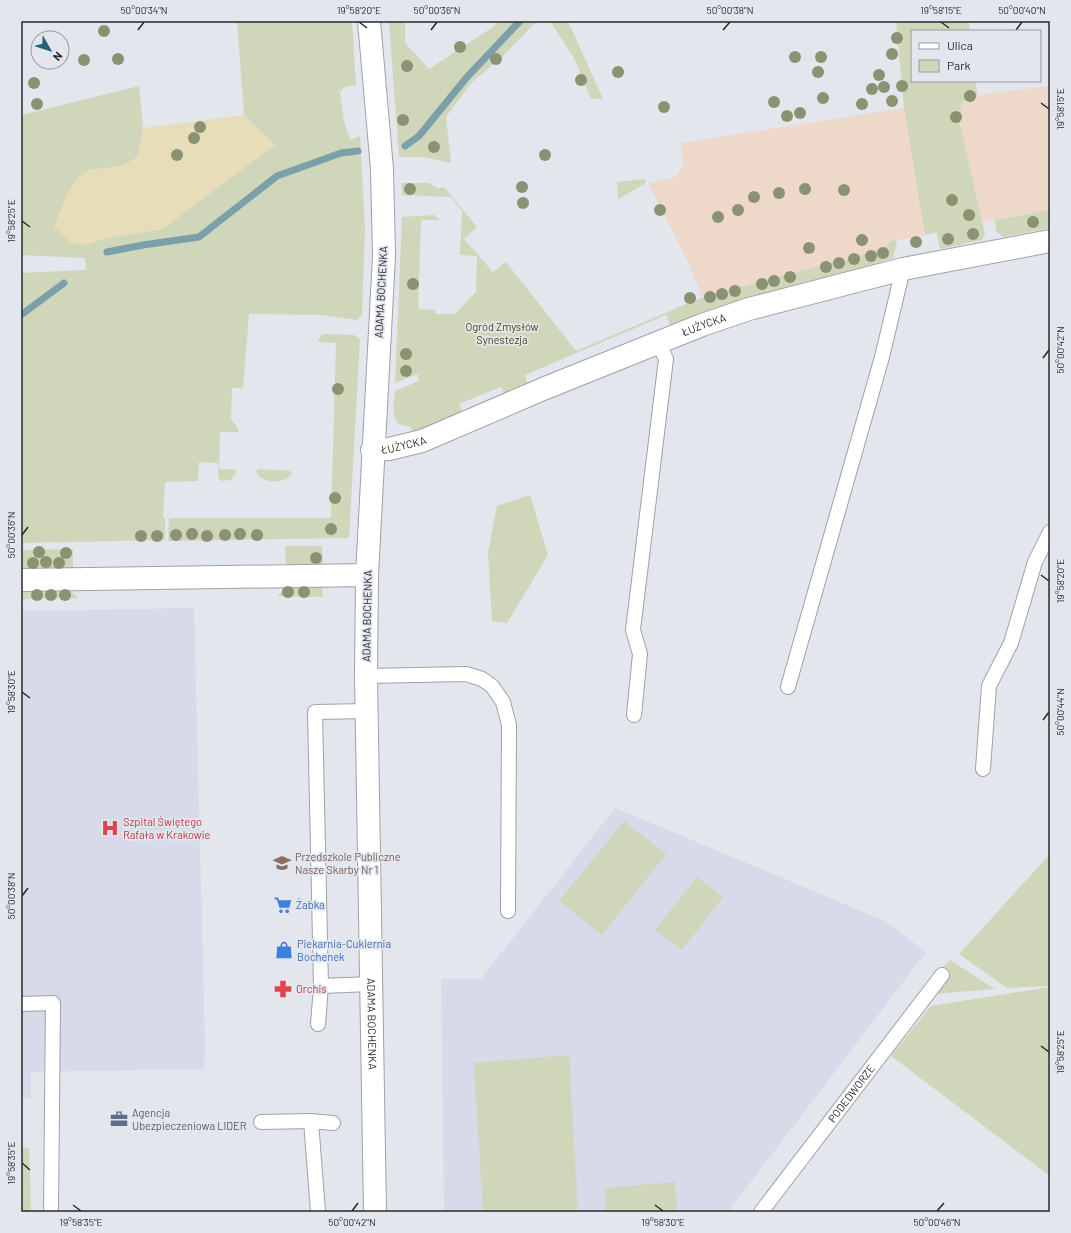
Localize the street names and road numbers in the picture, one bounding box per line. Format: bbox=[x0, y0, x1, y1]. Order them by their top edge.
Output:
street label: ADAMA BOCHENKA bbox=[372, 245, 389, 338]
street label: ŁUŻYCKA bbox=[679, 310, 728, 339]
street label: ŁUŻYCKA bbox=[380, 433, 428, 456]
street label: ADAMA BOCHENKA bbox=[359, 570, 374, 662]
street label: ADAMA BOCHENKA bbox=[365, 978, 380, 1070]
street label: PODEDWORZE bbox=[825, 1062, 877, 1125]

